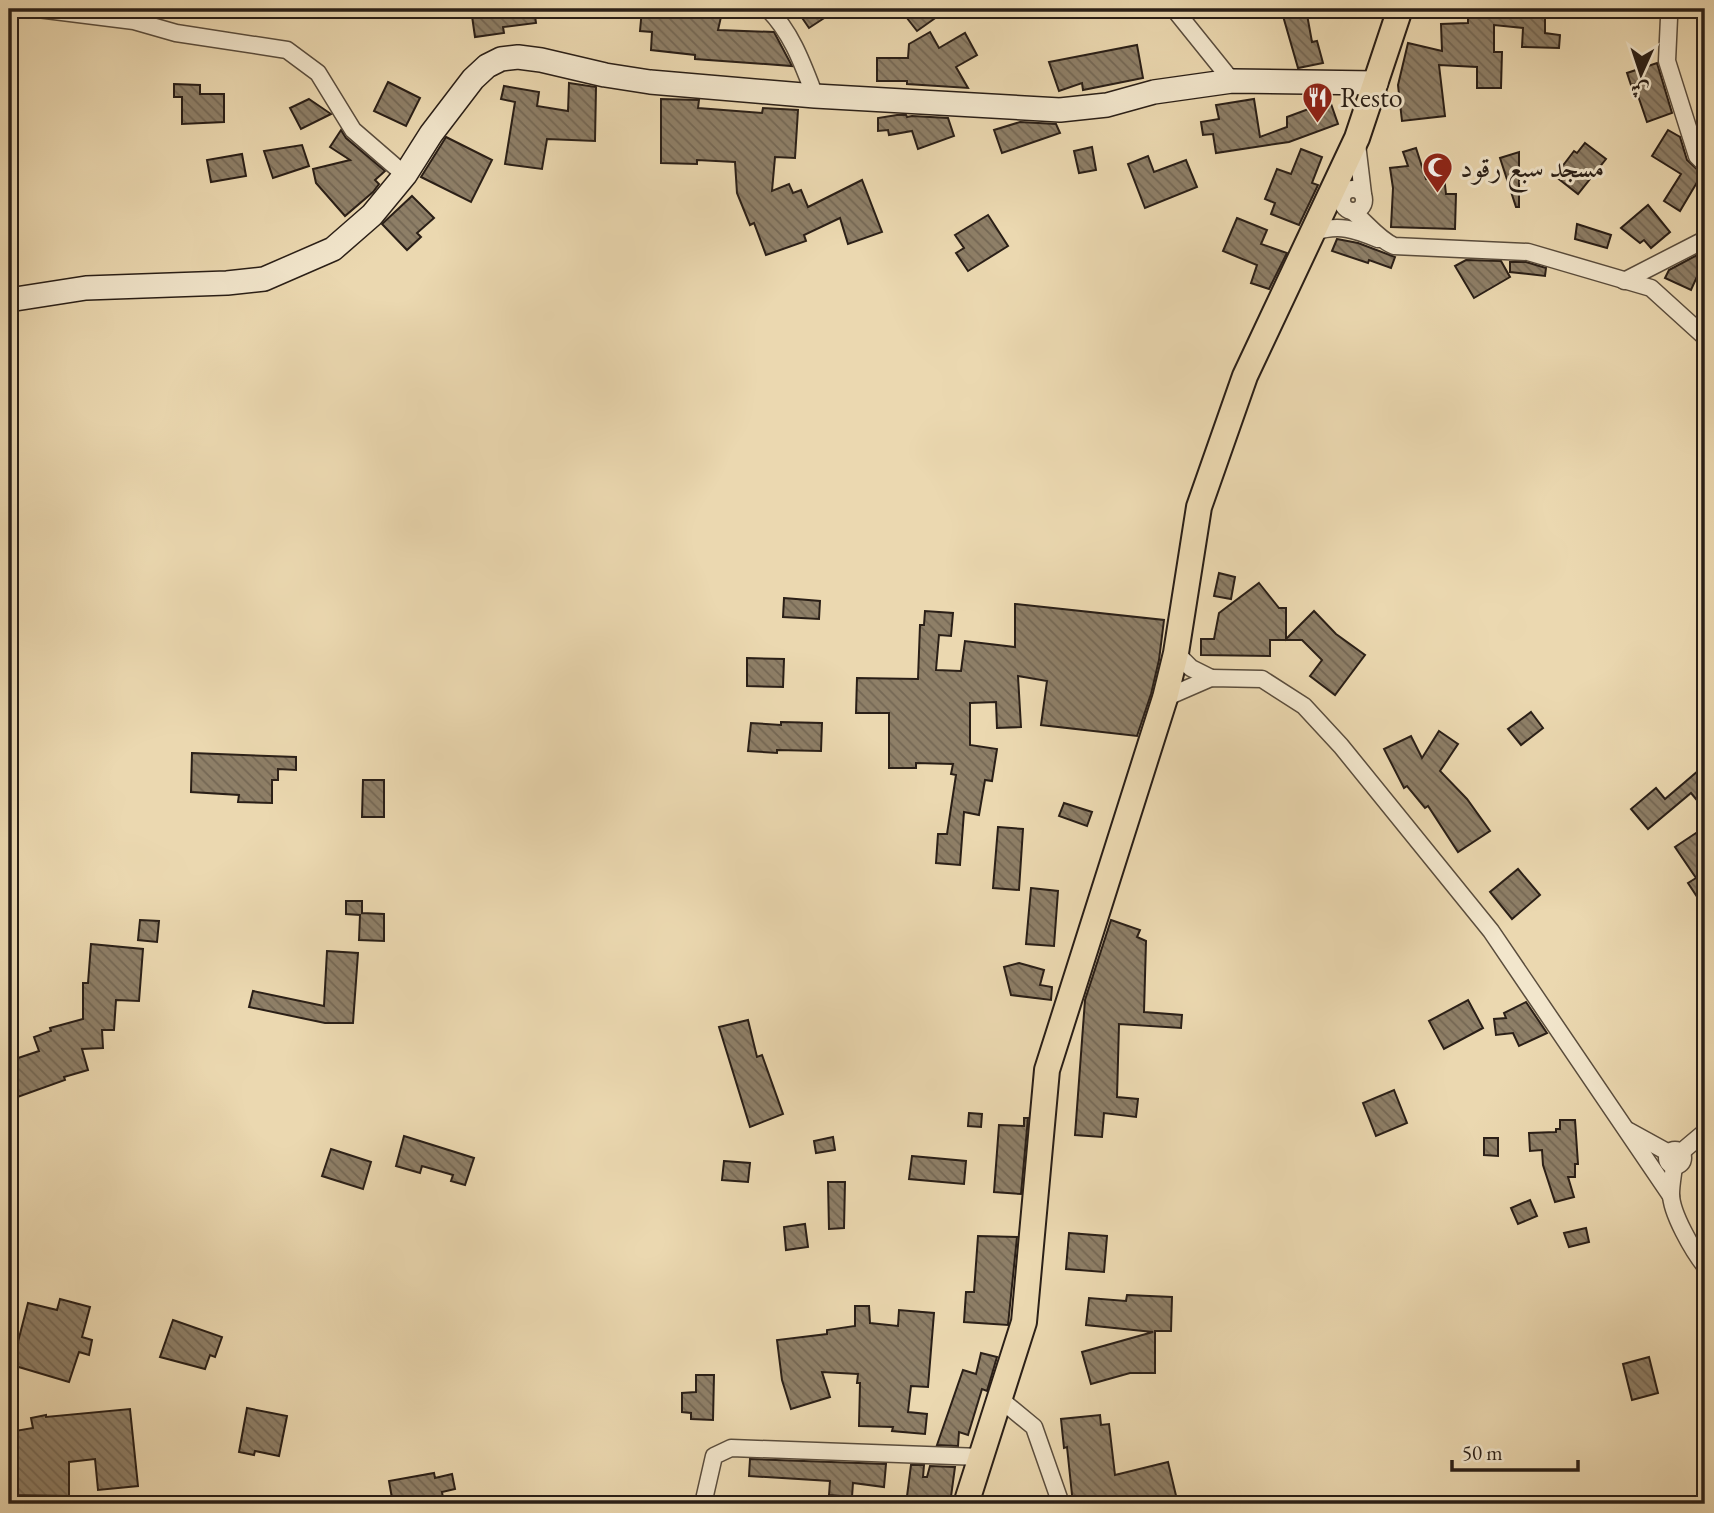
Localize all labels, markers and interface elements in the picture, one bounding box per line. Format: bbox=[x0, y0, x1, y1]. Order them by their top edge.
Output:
north arrow bbox=[1606, 38, 1676, 108]
text: ش bbox=[1630, 78, 1650, 103]
place label: Resto bbox=[1340, 79, 1403, 115]
restaurant icon: Resto bbox=[1300, 80, 1334, 124]
place label: مسجد سبع رقود bbox=[1460, 149, 1604, 193]
mosque icon: مسجد سبع رقود bbox=[1420, 150, 1454, 194]
scale bar bbox=[1452, 1429, 1578, 1473]
text: 50 m bbox=[1462, 1439, 1503, 1466]

